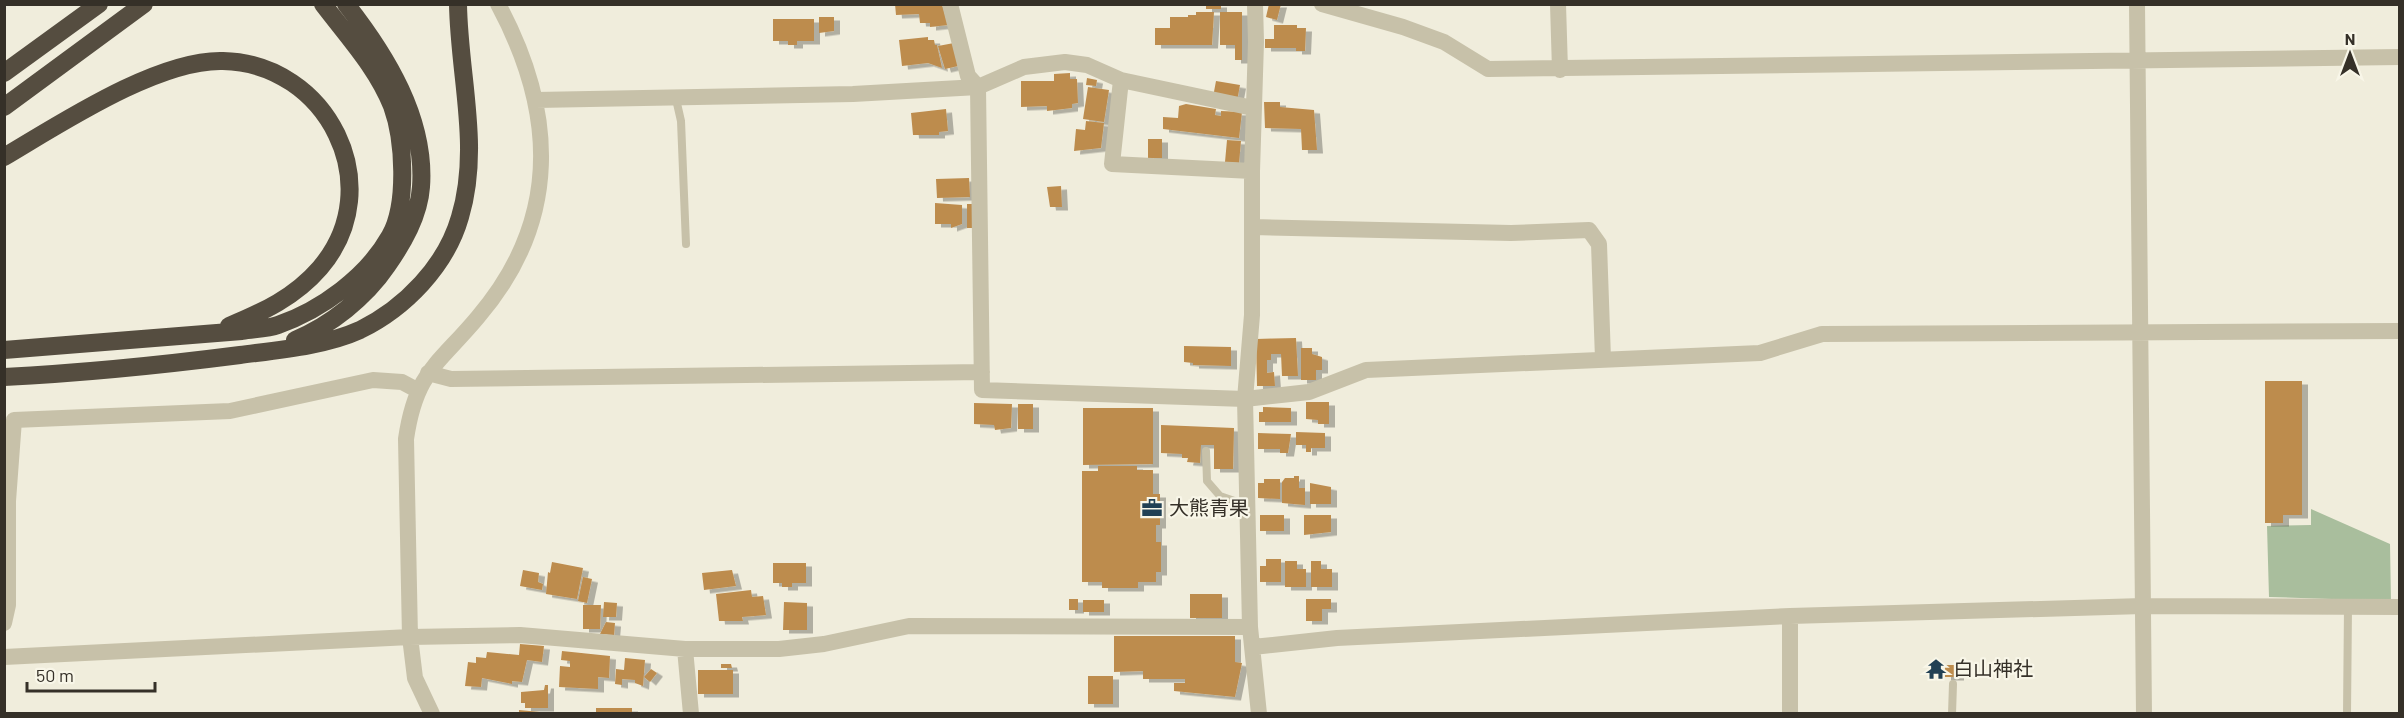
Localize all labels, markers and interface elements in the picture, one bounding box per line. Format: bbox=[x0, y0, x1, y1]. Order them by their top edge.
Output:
north arrow bbox=[2320, 24, 2380, 84]
text: N bbox=[2345, 29, 2355, 48]
place label: 大熊青果 bbox=[1169, 495, 1249, 519]
office icon: 大熊青果 bbox=[1140, 496, 1164, 520]
scale bar bbox=[27, 655, 154, 693]
place label: 白山神社 bbox=[1953, 656, 2033, 680]
temple icon: 白山神社 bbox=[1924, 657, 1948, 681]
text: 50 m bbox=[36, 664, 74, 686]

